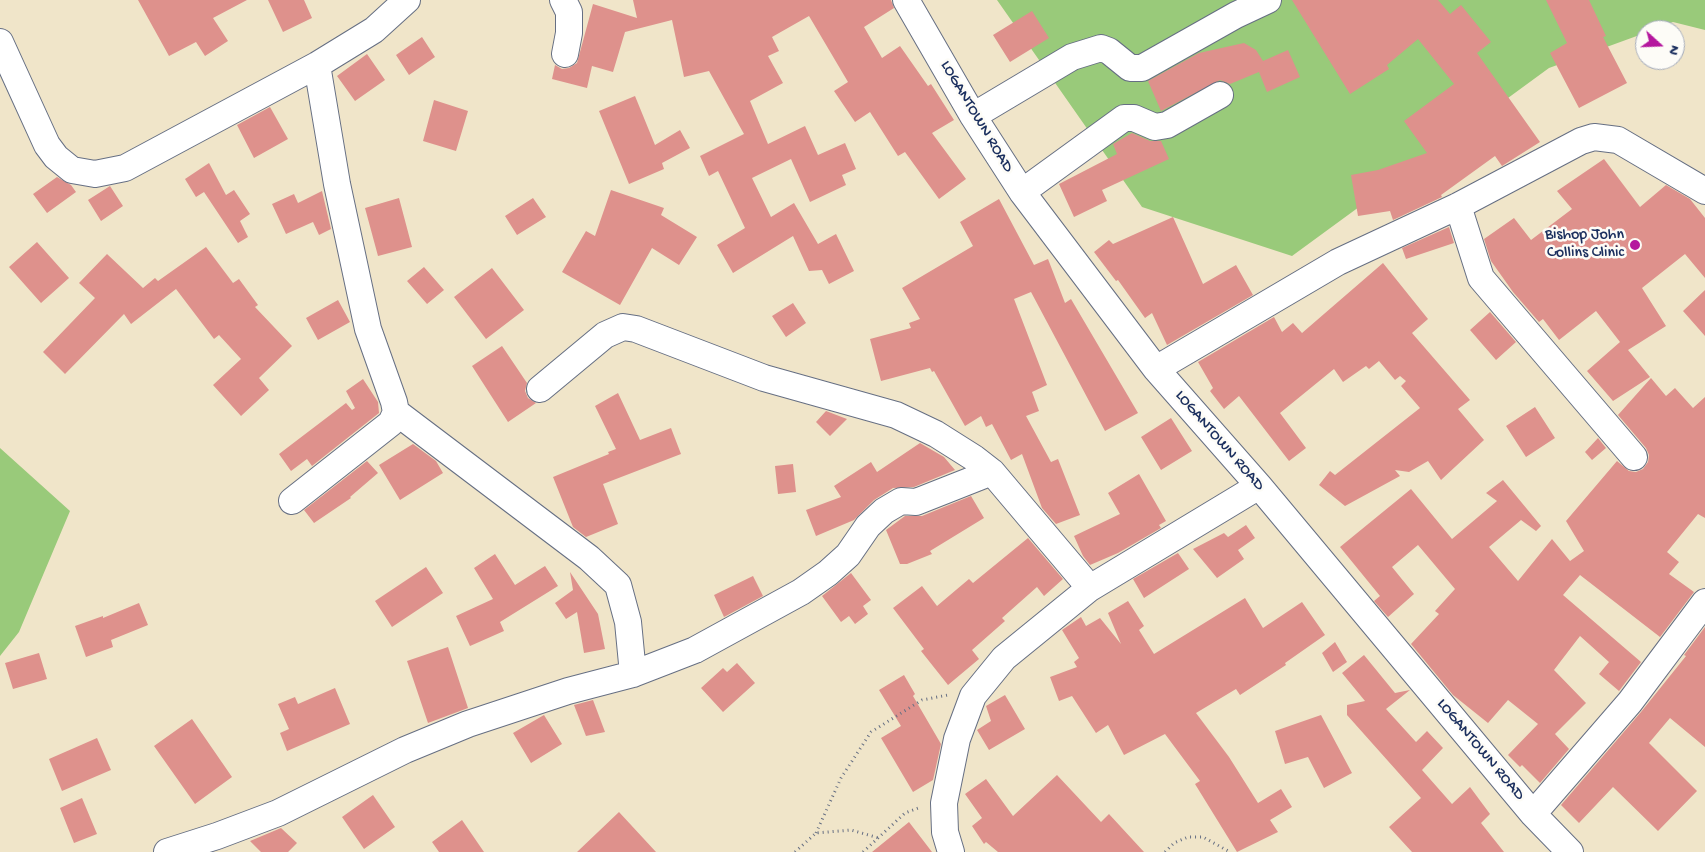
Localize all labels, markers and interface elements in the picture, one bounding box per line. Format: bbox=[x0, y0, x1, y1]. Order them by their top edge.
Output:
north arrow bbox=[1635, 20, 1685, 70]
text: N bbox=[1664, 43, 1683, 57]
street label: LOGANTOWN ROAD bbox=[935, 58, 1017, 176]
place label: Bishop John Collins Clinic bbox=[1545, 226, 1624, 264]
marker: Bishop John Collins Clinic bbox=[1628, 238, 1642, 252]
street label: LOGANTOWN ROAD bbox=[1170, 387, 1268, 495]
street label: LOGANTOWN ROAD bbox=[1432, 695, 1528, 805]

